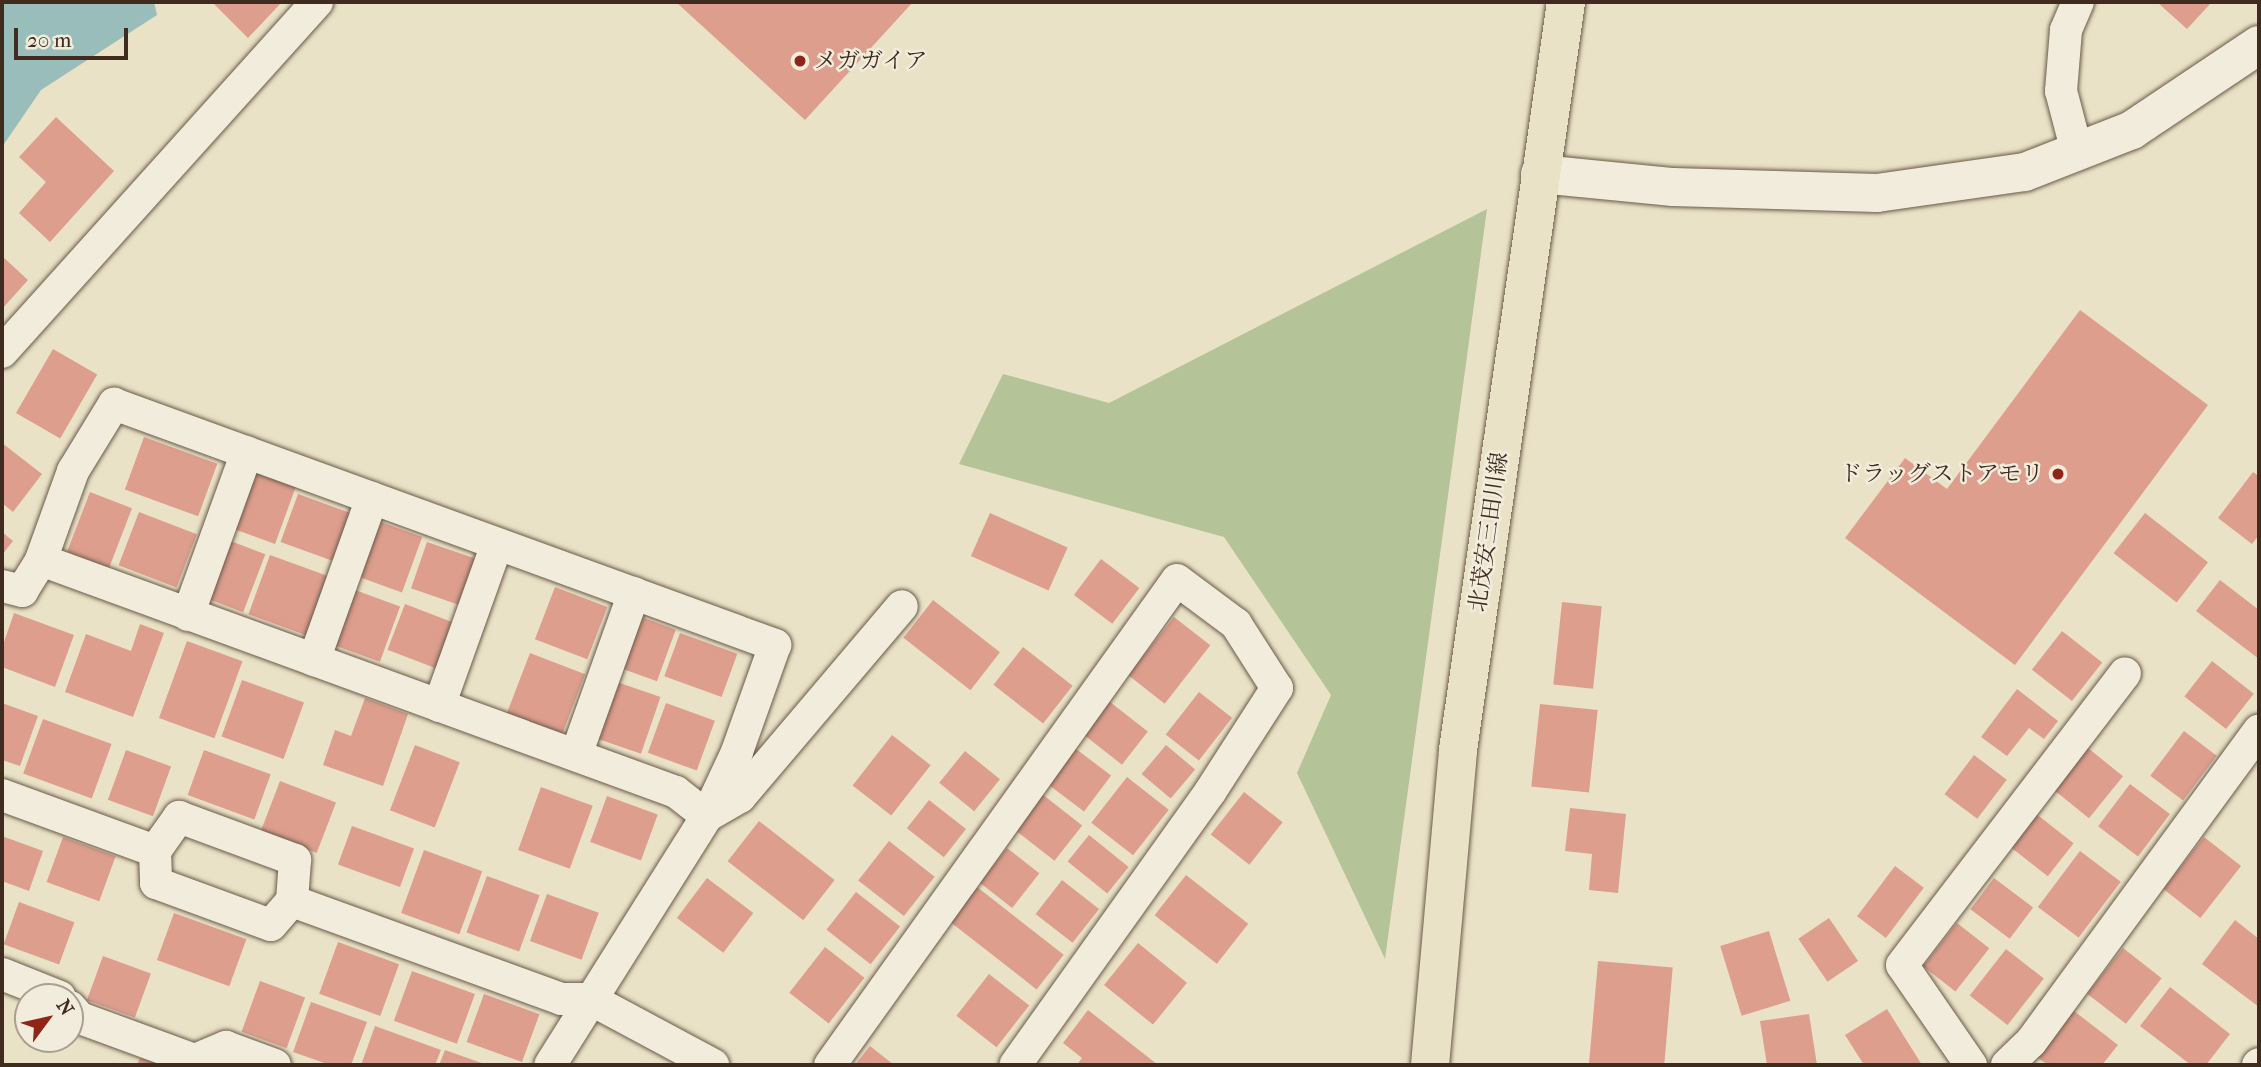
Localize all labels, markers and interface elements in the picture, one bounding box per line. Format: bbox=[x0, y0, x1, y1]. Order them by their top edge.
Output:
scale bar bbox=[18, 14, 131, 58]
text: 20 m bbox=[27, 28, 71, 52]
place label: メガガイア bbox=[814, 47, 929, 75]
marker: メガガイア bbox=[792, 53, 808, 69]
street label: 北茂安三田川線 bbox=[1464, 450, 1514, 614]
place label: ドラッグストアモリ bbox=[1837, 460, 2044, 488]
marker: ドラッグストアモリ bbox=[2050, 466, 2066, 482]
north arrow bbox=[14, 983, 84, 1053]
text: N bbox=[52, 996, 78, 1020]

